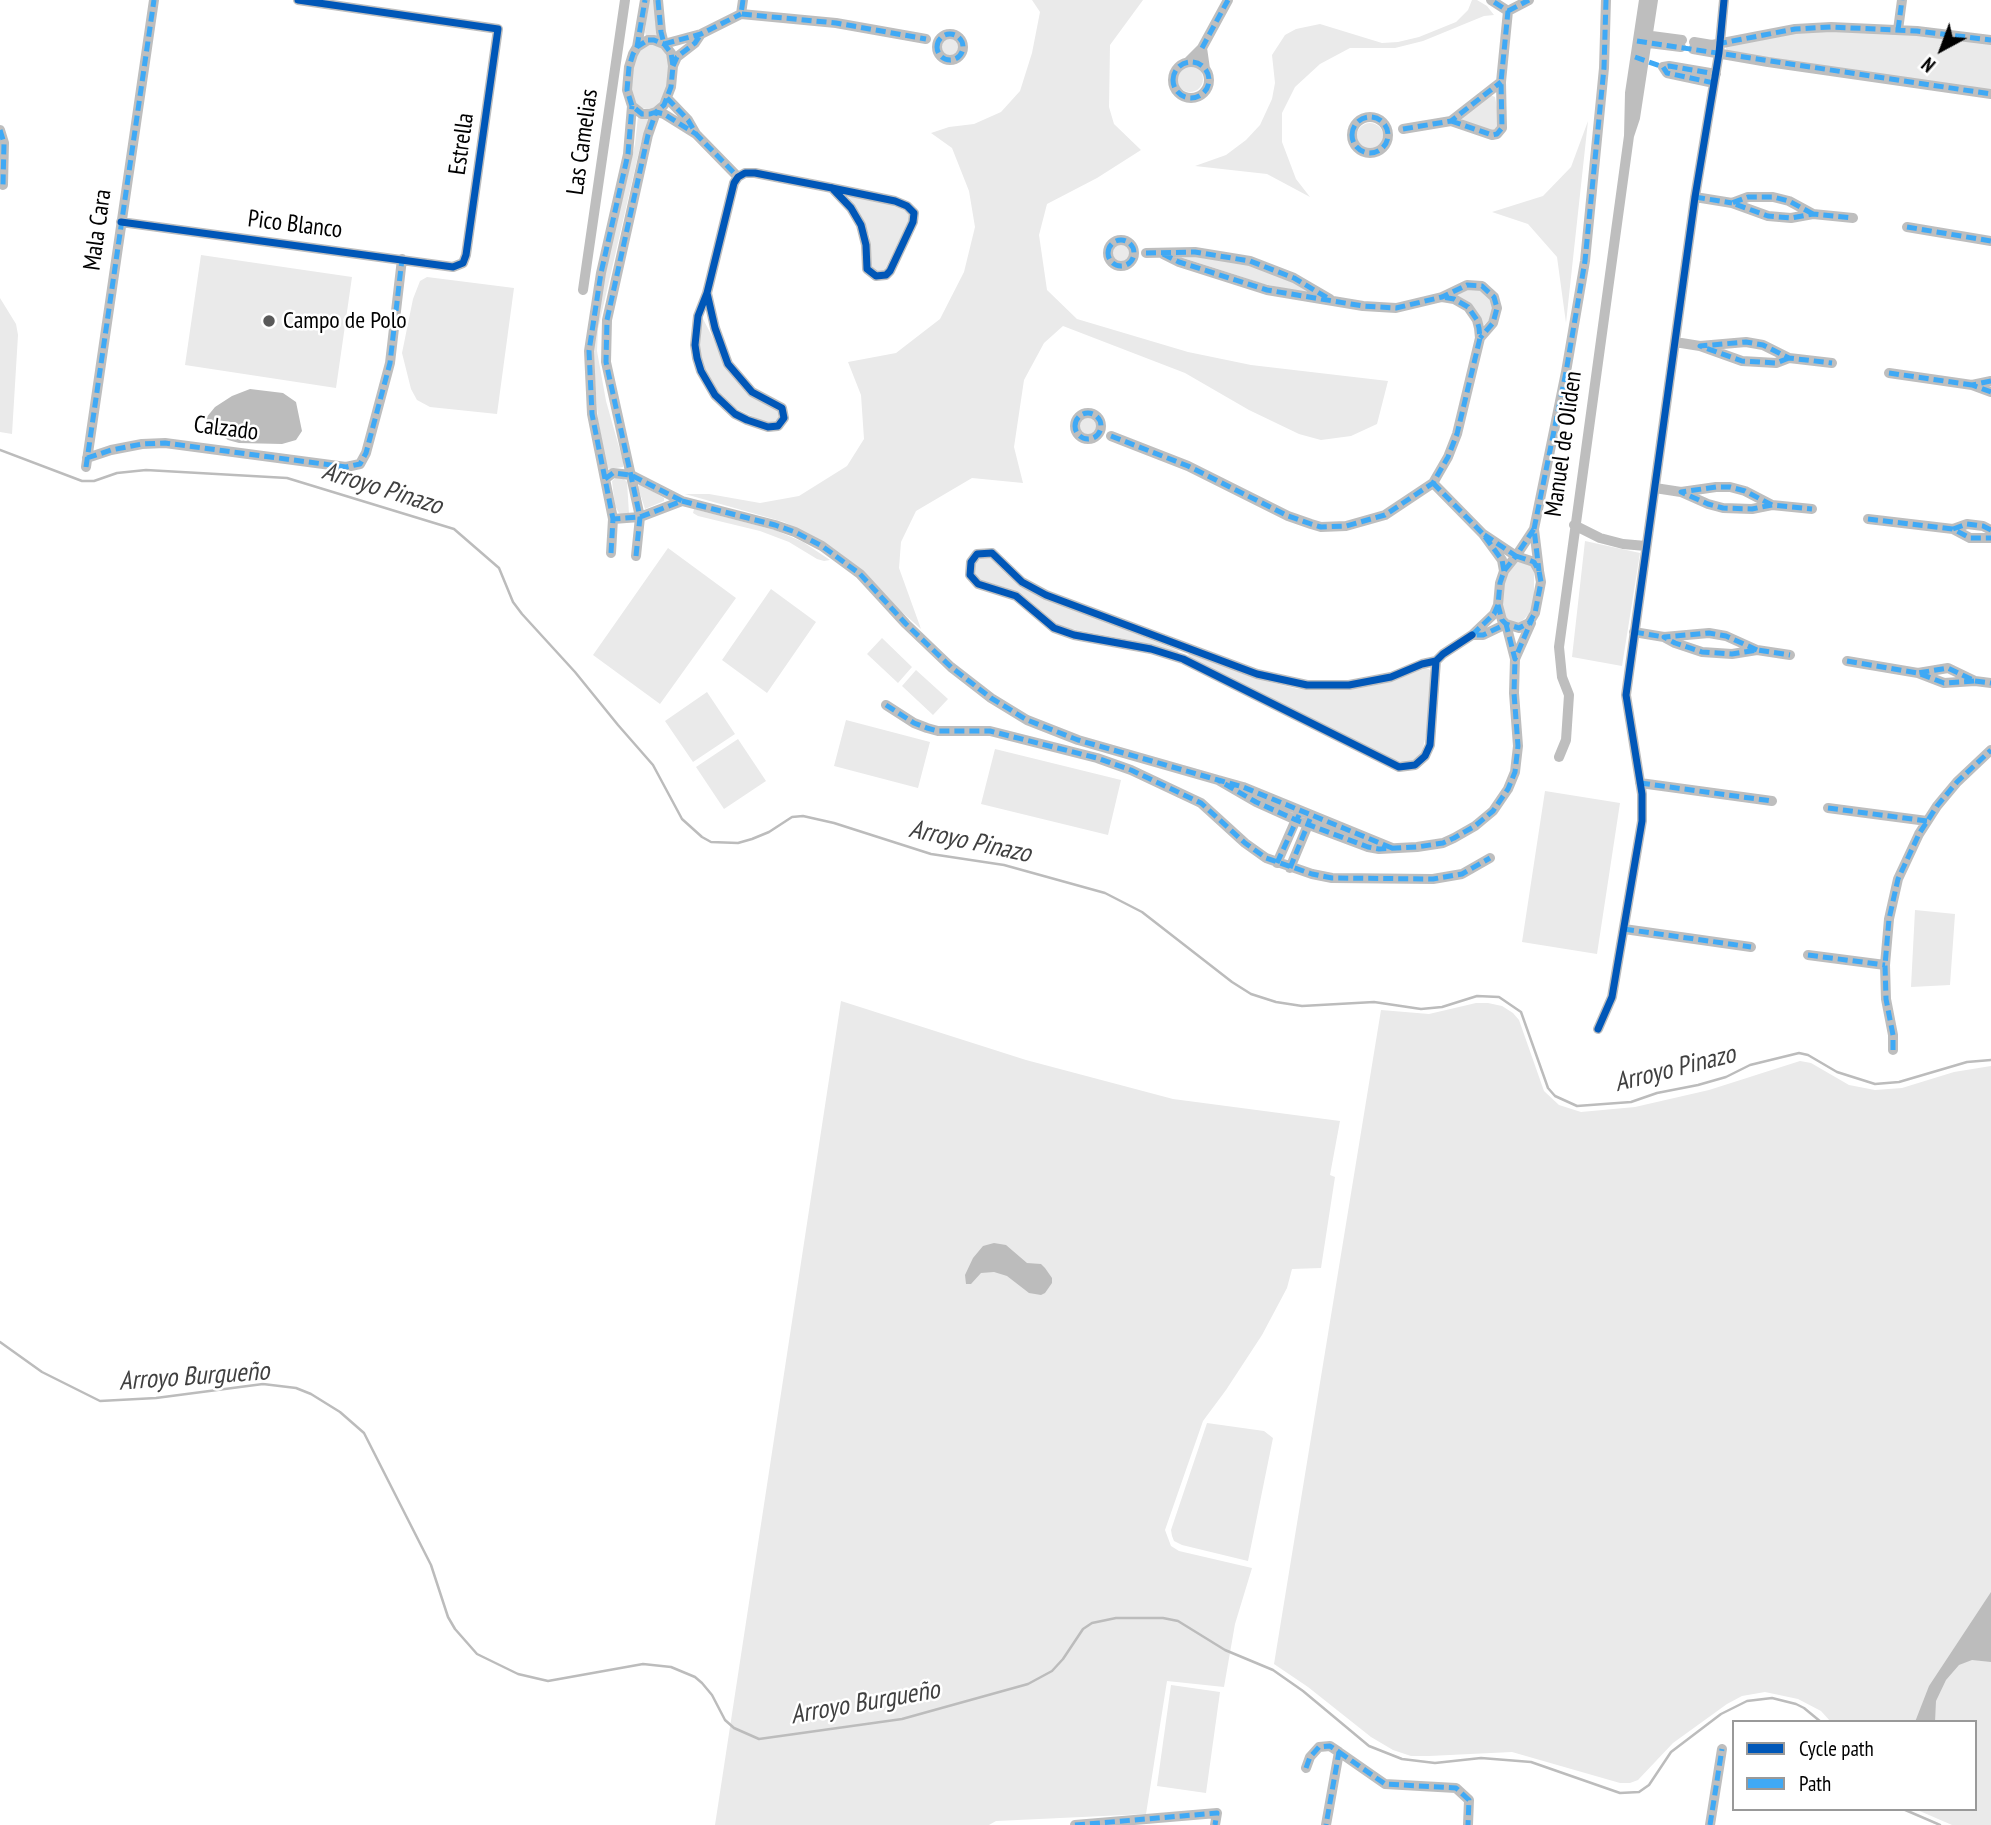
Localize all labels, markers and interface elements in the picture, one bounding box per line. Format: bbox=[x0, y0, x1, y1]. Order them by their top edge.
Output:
north arrow bbox=[1907, 14, 1977, 84]
text: N bbox=[1916, 52, 1940, 77]
street label: Las Camelias bbox=[561, 87, 605, 197]
street label: Estrella bbox=[443, 111, 481, 177]
street label: Mala Cara bbox=[78, 188, 118, 272]
street label: Pico Blanco bbox=[246, 205, 344, 245]
place label: Campo de Polo bbox=[283, 307, 407, 335]
marker: Campo de Polo bbox=[261, 313, 277, 329]
street label: Manuel de Oliden bbox=[1540, 369, 1588, 519]
street label: Calzado bbox=[192, 411, 260, 447]
water label: Arroyo Pinazo bbox=[318, 456, 446, 522]
water label: Arroyo Pinazo bbox=[906, 814, 1034, 870]
water label: Arroyo Pinazo bbox=[1611, 1039, 1739, 1099]
water label: Arroyo Burgueño bbox=[118, 1356, 270, 1398]
water label: Arroyo Burgueño bbox=[788, 1675, 942, 1731]
legend bbox=[1732, 1720, 1977, 1811]
text: Cycle path bbox=[1799, 1735, 1874, 1762]
text: Path bbox=[1799, 1770, 1831, 1797]

